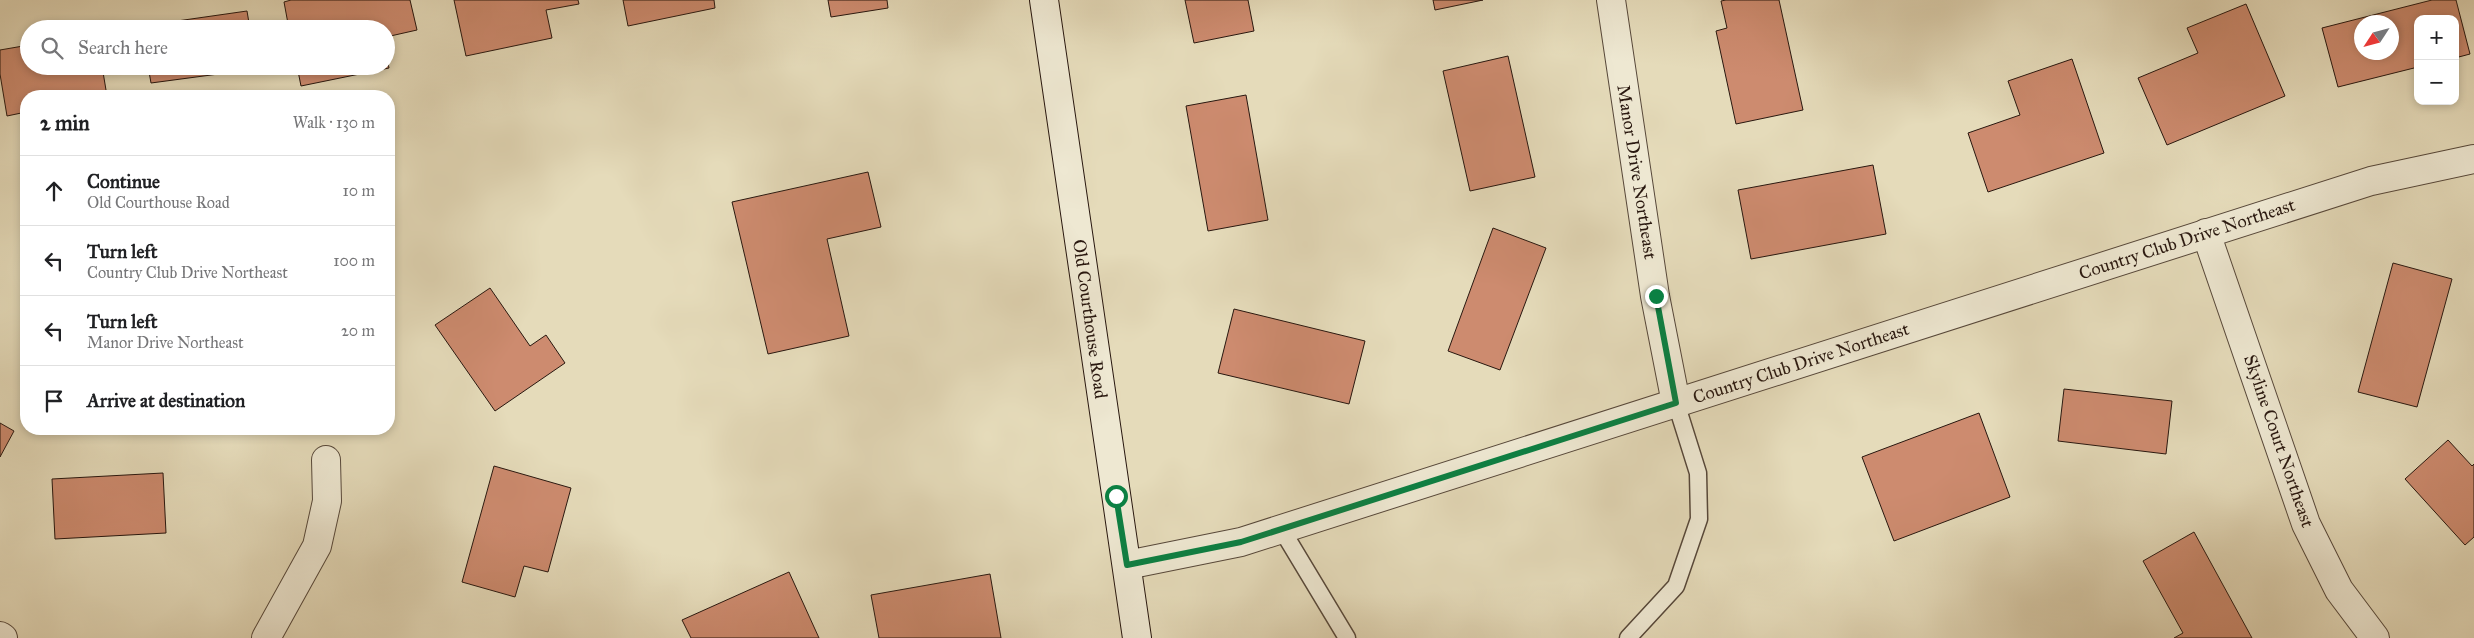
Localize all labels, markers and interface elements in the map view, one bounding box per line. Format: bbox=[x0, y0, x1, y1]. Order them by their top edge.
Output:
north arrow bbox=[2354, 15, 2399, 60]
map controls bbox=[2414, 15, 2459, 105]
button: + bbox=[2414, 15, 2459, 60]
search box bbox=[20, 20, 395, 75]
icon: search bbox=[38, 34, 66, 62]
text: Search here bbox=[78, 36, 168, 59]
button: − bbox=[2414, 60, 2459, 105]
street label: Manor Drive Northeast bbox=[1612, 83, 1662, 261]
text: 2 min bbox=[40, 110, 90, 136]
text: Walk · 130 m bbox=[293, 113, 375, 132]
text: Continue bbox=[87, 170, 160, 193]
icon: ahead bbox=[40, 177, 68, 205]
text: 10 m bbox=[343, 181, 375, 200]
text: Old Courthouse Road bbox=[87, 193, 230, 212]
street label: Country Club Drive Northeast bbox=[2076, 193, 2299, 284]
street label: Old Courthouse Road bbox=[1068, 238, 1112, 400]
text: Turn left bbox=[87, 240, 157, 263]
icon: left bbox=[40, 247, 68, 275]
text: 100 m bbox=[333, 251, 375, 270]
text: Country Club Drive Northeast bbox=[87, 263, 288, 282]
route end bbox=[1645, 285, 1668, 308]
text: Turn left bbox=[87, 310, 157, 333]
icon: left bbox=[40, 317, 68, 345]
street label: Country Club Drive Northeast bbox=[1690, 317, 1913, 408]
text: 20 m bbox=[341, 321, 375, 340]
text: Manor Drive Northeast bbox=[87, 333, 244, 352]
street label: Skyline Court Northeast bbox=[2239, 352, 2319, 531]
icon: arrive bbox=[40, 387, 68, 415]
text: Arrive at destination bbox=[87, 389, 245, 412]
route start bbox=[1105, 485, 1128, 508]

